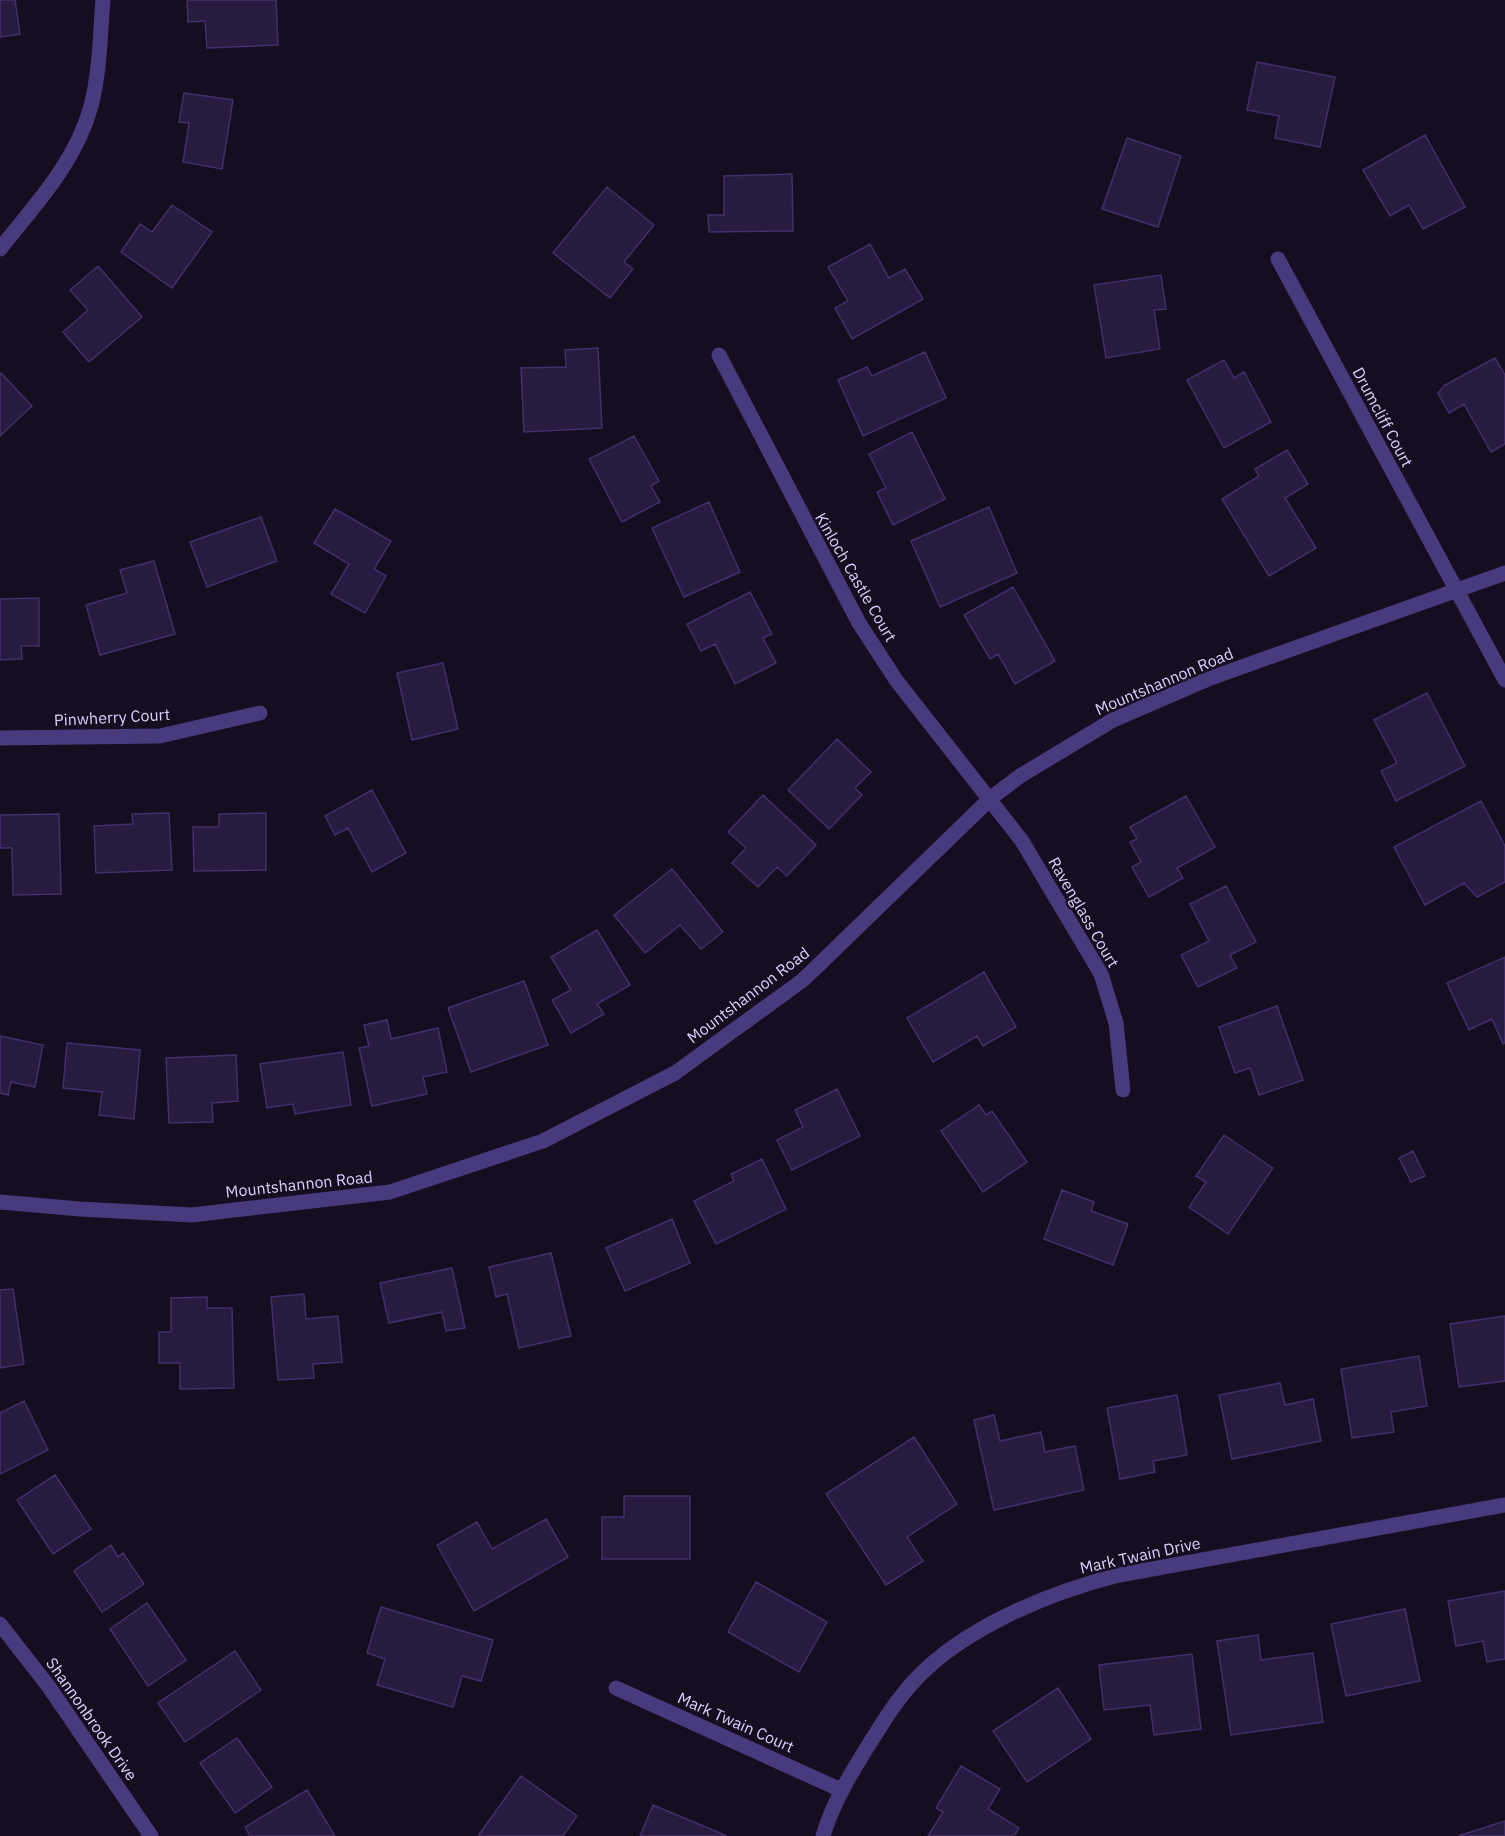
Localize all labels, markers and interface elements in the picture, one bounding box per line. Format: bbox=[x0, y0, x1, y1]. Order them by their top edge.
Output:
street label: Drumcliff Court bbox=[1348, 364, 1418, 470]
street label: Kinloch Castle Court bbox=[811, 509, 901, 645]
street label: Mountshannon Road bbox=[1092, 643, 1236, 719]
street label: Pinwherry Court bbox=[54, 704, 170, 730]
street label: Ravenglass Court bbox=[1044, 853, 1124, 971]
street label: Mountshannon Road bbox=[683, 942, 813, 1048]
street label: Mountshannon Road bbox=[224, 1166, 374, 1202]
street label: Mark Twain Drive bbox=[1078, 1532, 1202, 1578]
street label: Shannonbrook Drive bbox=[42, 1654, 142, 1784]
street label: Mark Twain Court bbox=[675, 1687, 797, 1757]

